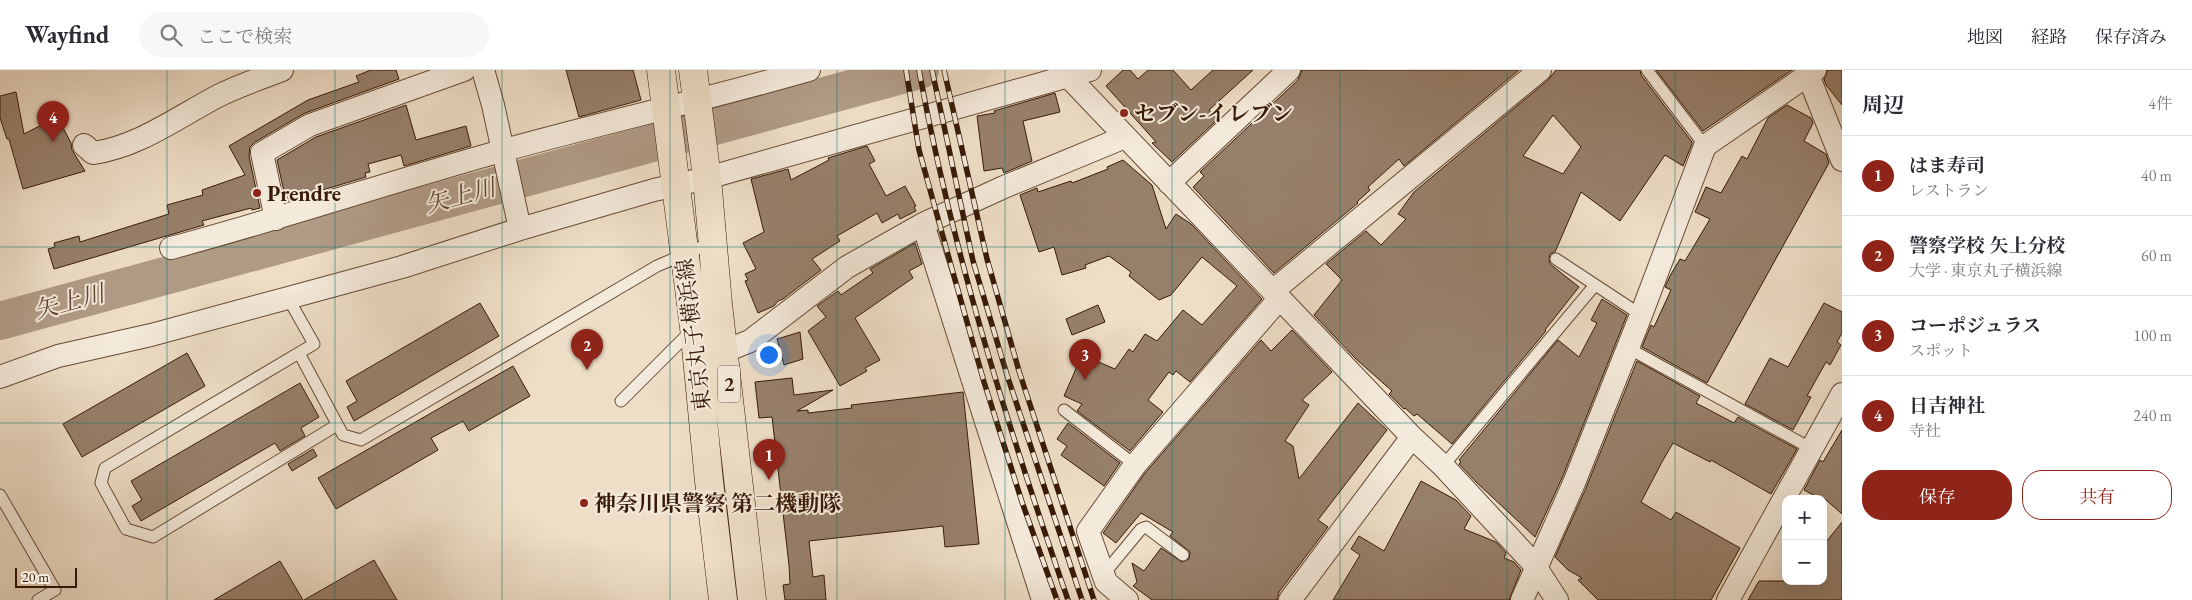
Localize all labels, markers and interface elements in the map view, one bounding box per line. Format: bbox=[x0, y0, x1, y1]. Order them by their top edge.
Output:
search box bbox=[139, 12, 489, 57]
text: Wayfind bbox=[25, 19, 109, 50]
icon: search bbox=[157, 21, 185, 49]
text: ここで検索 bbox=[197, 24, 292, 49]
text: 地図 bbox=[1967, 25, 2003, 48]
text: 経路 bbox=[2031, 25, 2067, 48]
text: 保存済み bbox=[2095, 25, 2167, 48]
text: 周辺 bbox=[1862, 91, 1904, 118]
text: 4件 bbox=[2148, 93, 2172, 114]
place label: セブン-イレブン bbox=[1134, 99, 1293, 128]
pin: 4 bbox=[37, 101, 69, 142]
marker: セブン-イレブン bbox=[1118, 107, 1130, 119]
text: はま寿司 bbox=[1909, 153, 1985, 178]
text: 1 bbox=[1874, 165, 1882, 186]
text: 40 m bbox=[2141, 165, 2172, 186]
water label: 矢上川 bbox=[421, 170, 502, 220]
place label: Prendre bbox=[267, 179, 341, 208]
text: レストラン bbox=[1909, 180, 1989, 201]
marker: Prendre bbox=[251, 187, 263, 199]
text: 警察学校 矢上分校 bbox=[1909, 233, 2066, 258]
text: 2 bbox=[1874, 245, 1882, 266]
text: 60 m bbox=[2141, 245, 2172, 266]
street label: 東京丸子横浜線 bbox=[670, 257, 717, 413]
text: 大学 · 東京丸子横浜線 bbox=[1909, 260, 2063, 281]
water label: 矢上川 bbox=[30, 276, 111, 326]
text: コーポジュラス bbox=[1909, 313, 2041, 338]
text: 3 bbox=[1874, 325, 1882, 346]
text: 100 m bbox=[2133, 325, 2172, 346]
pin: 2 bbox=[571, 329, 603, 370]
pin: 3 bbox=[1069, 339, 1101, 380]
text: スポット bbox=[1909, 340, 1973, 361]
your location bbox=[756, 342, 782, 368]
road number: 2 bbox=[718, 366, 740, 402]
text: 日吉神社 bbox=[1909, 393, 1985, 418]
text: 4 bbox=[1874, 405, 1882, 426]
text: 240 m bbox=[2133, 405, 2172, 426]
text: 寺社 bbox=[1909, 420, 1941, 441]
pin: 1 bbox=[753, 439, 785, 480]
button: 保存 bbox=[1862, 470, 2012, 520]
button: 共有 bbox=[2022, 470, 2172, 520]
place label: 神奈川県警察 第二機動隊 bbox=[594, 489, 841, 518]
map controls bbox=[1782, 495, 1827, 585]
button: + bbox=[1782, 495, 1827, 540]
marker: 神奈川県警察 第二機動隊 bbox=[578, 497, 590, 509]
button: − bbox=[1782, 540, 1827, 585]
scale bar bbox=[15, 565, 78, 588]
text: 20 m bbox=[22, 568, 49, 586]

